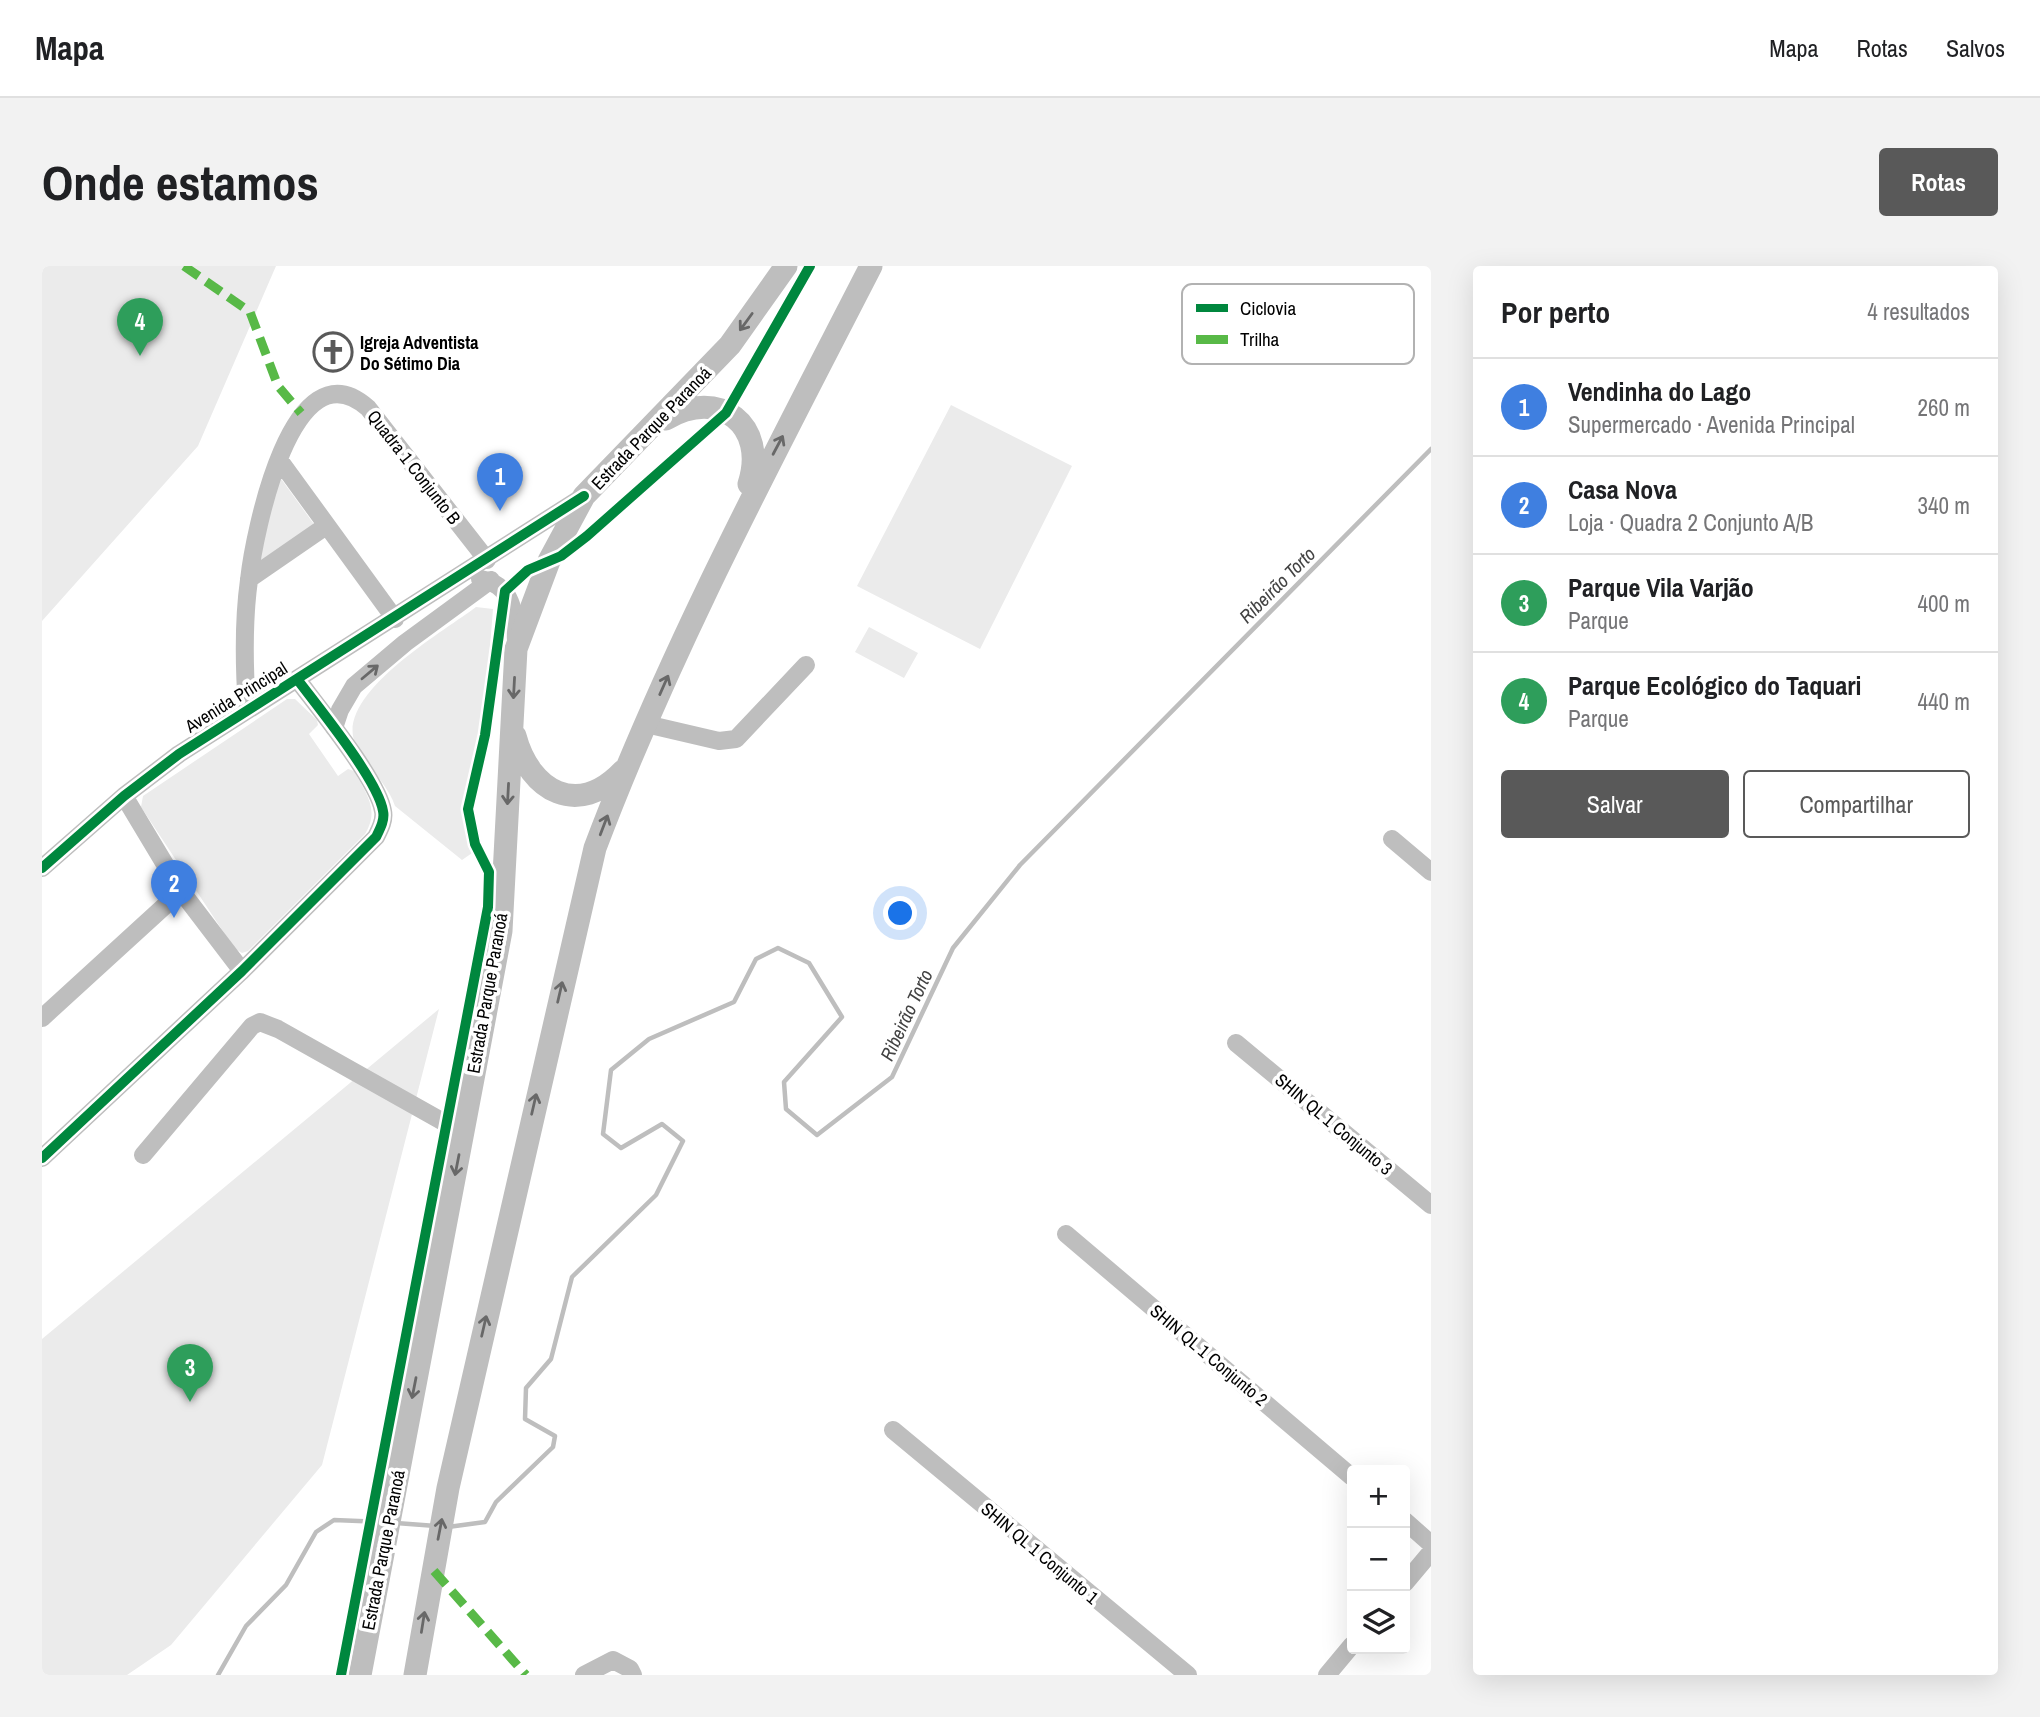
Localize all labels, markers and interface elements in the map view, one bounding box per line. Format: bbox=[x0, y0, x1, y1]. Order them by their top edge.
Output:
text: Mapa bbox=[35, 26, 104, 70]
text: Mapa bbox=[1769, 32, 1819, 64]
text: Rotas bbox=[1857, 32, 1908, 64]
text: Salvos bbox=[1946, 32, 2005, 64]
button: Rotas bbox=[1879, 148, 1998, 216]
text: Onde estamos bbox=[42, 149, 319, 215]
legend bbox=[1182, 284, 1414, 364]
text: Por perto bbox=[1501, 292, 1610, 332]
text: Ciclovia bbox=[1240, 295, 1297, 321]
text: 4 resultados bbox=[1867, 296, 1970, 327]
pin: 4 bbox=[117, 298, 163, 356]
one-way arrow bbox=[739, 312, 754, 331]
text: Trilha bbox=[1240, 326, 1280, 352]
place label: Igreja Adventista Do Sétimo Dia bbox=[360, 330, 479, 376]
church icon: Igreja Adventista Do Sétimo Dia bbox=[312, 331, 354, 373]
street label: Estrada Parque Paranoá bbox=[586, 361, 716, 495]
text: Vendinha do Lago bbox=[1568, 374, 1751, 409]
text: 1 bbox=[1519, 392, 1529, 423]
text: 260 m bbox=[1918, 392, 1970, 423]
street label: Quadra 1 Conjunto B bbox=[361, 405, 467, 529]
text: Supermercado · Avenida Principal bbox=[1568, 409, 1855, 440]
one-way arrow bbox=[772, 435, 786, 456]
pin: 1 bbox=[477, 453, 523, 511]
text: Casa Nova bbox=[1568, 472, 1677, 507]
text: 2 bbox=[1519, 490, 1529, 521]
text: 340 m bbox=[1918, 490, 1970, 521]
text: Loja · Quadra 2 Conjunto A/B bbox=[1568, 507, 1813, 538]
water label: Ribeirão Torto bbox=[1233, 541, 1321, 629]
text: Parque Vila Varjão bbox=[1568, 570, 1754, 605]
text: 3 bbox=[1519, 588, 1529, 619]
text: 400 m bbox=[1918, 588, 1970, 619]
text: Parque bbox=[1568, 605, 1629, 636]
street label: Avenida Principal bbox=[179, 656, 292, 739]
one-way arrow bbox=[361, 665, 379, 680]
text: Parque Ecológico do Taquari bbox=[1568, 668, 1861, 703]
one-way arrow bbox=[658, 674, 671, 696]
one-way arrow bbox=[507, 676, 520, 698]
text: 4 bbox=[1519, 686, 1529, 717]
text: 440 m bbox=[1918, 686, 1970, 717]
text: Parque bbox=[1568, 703, 1629, 734]
button: Salvar bbox=[1501, 770, 1729, 838]
button: Compartilhar bbox=[1743, 770, 1970, 838]
one-way arrow bbox=[502, 783, 515, 806]
one-way arrow bbox=[598, 815, 611, 836]
pin: 2 bbox=[151, 860, 197, 918]
your location bbox=[883, 896, 917, 930]
street label: Estrada Parque Paranoá bbox=[461, 911, 513, 1075]
water label: Ribeirão Torto bbox=[874, 965, 939, 1065]
one-way arrow bbox=[554, 981, 567, 1004]
street label: SHIN QL 1 Conjunto 3 bbox=[1270, 1067, 1398, 1181]
one-way arrow bbox=[528, 1093, 542, 1116]
one-way arrow bbox=[449, 1153, 463, 1176]
street label: SHIN QL 1 Conjunto 2 bbox=[1145, 1298, 1273, 1412]
one-way arrow bbox=[478, 1315, 492, 1338]
pin: 3 bbox=[167, 1344, 213, 1402]
one-way arrow bbox=[407, 1376, 420, 1399]
map controls bbox=[1347, 1465, 1410, 1654]
button: + bbox=[1347, 1465, 1410, 1528]
street label: Estrada Parque Paranoá bbox=[355, 1468, 411, 1632]
street label: SHIN QL 1 Conjunto 1 bbox=[976, 1496, 1105, 1610]
one-way arrow bbox=[433, 1518, 447, 1541]
button: − bbox=[1347, 1528, 1410, 1591]
button: layers bbox=[1347, 1591, 1410, 1654]
one-way arrow bbox=[417, 1611, 430, 1634]

